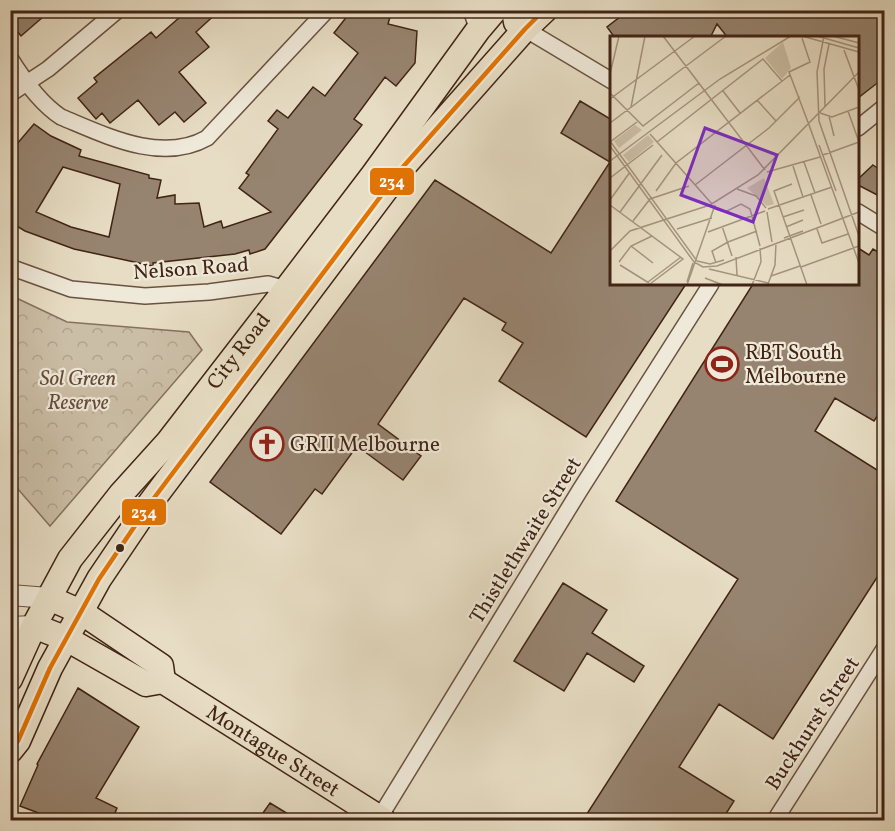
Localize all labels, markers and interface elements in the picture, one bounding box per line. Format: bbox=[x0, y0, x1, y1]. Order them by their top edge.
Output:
inset map bbox=[610, 36, 859, 285]
line badge: 234 bbox=[369, 167, 415, 196]
text: 234 bbox=[379, 172, 405, 194]
street label: Nelson Road bbox=[132, 251, 250, 288]
street label: City Road bbox=[201, 307, 278, 396]
place label: RBT South Melbourne bbox=[745, 339, 846, 392]
sports icon: RBT South Melbourne bbox=[704, 346, 740, 382]
park label: Sol Green Reserve bbox=[40, 365, 116, 418]
church icon: GRII Melbourne bbox=[249, 426, 285, 462]
place label: GRII Melbourne bbox=[290, 431, 440, 460]
street label: Thistlethwaite Street bbox=[463, 452, 589, 630]
line badge: 234 bbox=[121, 498, 167, 526]
text: 234 bbox=[131, 503, 157, 525]
unlabelled marker bbox=[114, 542, 126, 554]
street label: Buckhurst Street bbox=[759, 651, 867, 796]
street label: Montague Street bbox=[200, 699, 345, 805]

